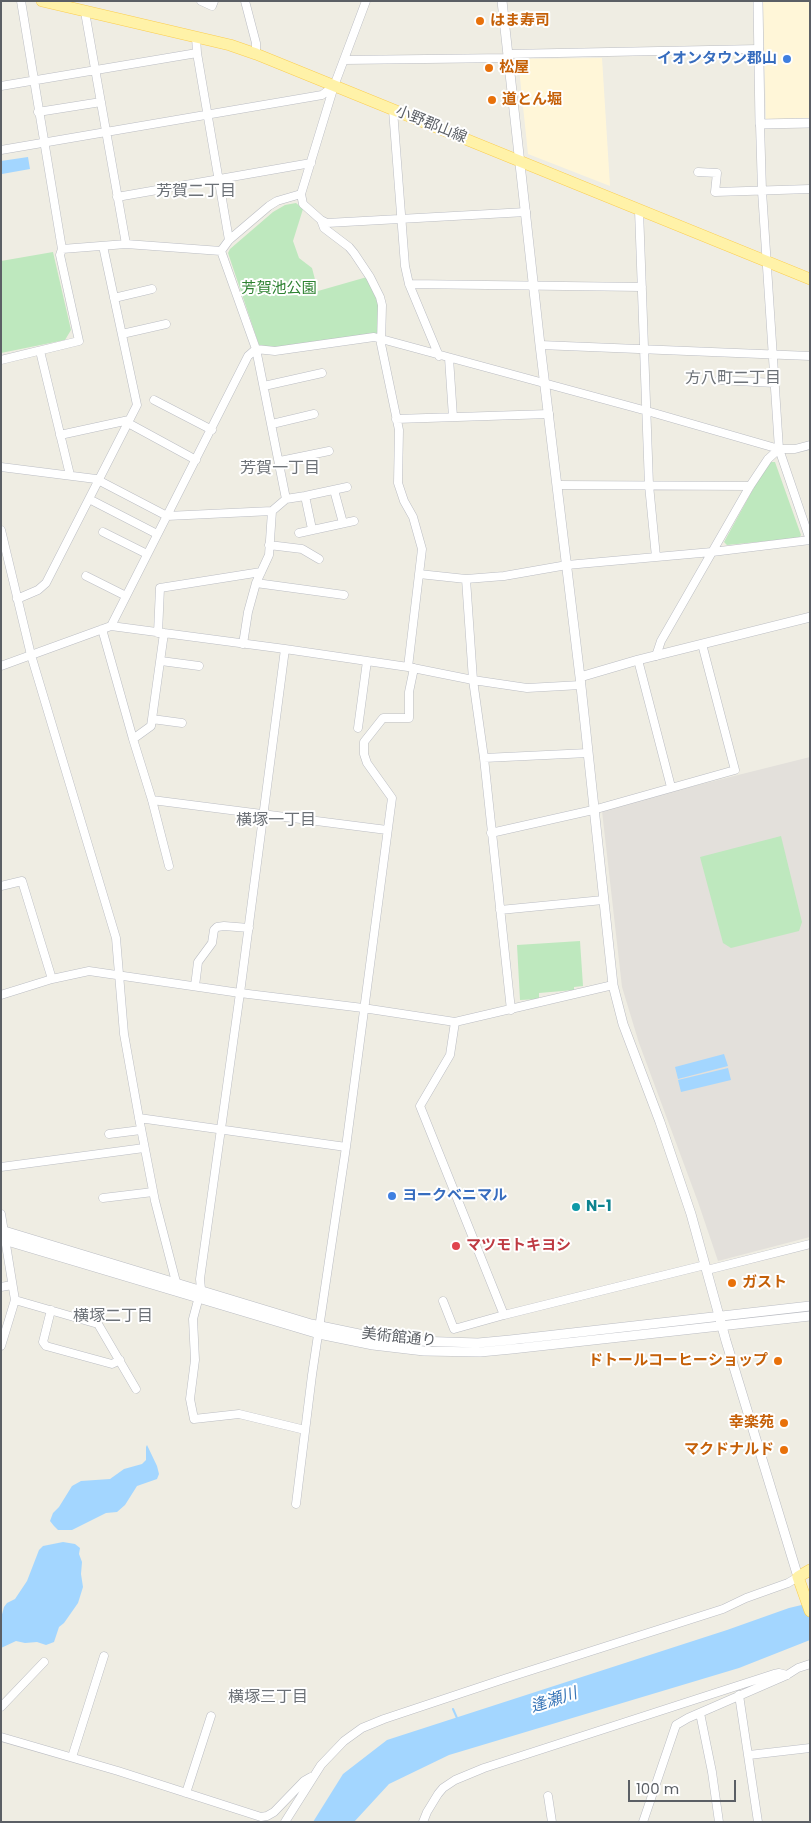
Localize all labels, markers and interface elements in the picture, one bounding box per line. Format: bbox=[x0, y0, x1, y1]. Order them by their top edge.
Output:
place label: はま寿司 bbox=[490, 12, 550, 30]
marker: はま寿司 bbox=[474, 15, 486, 27]
place label: イオンタウン郡山 bbox=[657, 50, 777, 68]
marker: イオンタウン郡山 bbox=[781, 53, 793, 65]
place label: 松屋 bbox=[499, 59, 529, 77]
marker: 松屋 bbox=[483, 62, 495, 74]
place label: 道とん堀 bbox=[502, 91, 562, 109]
marker: 道とん堀 bbox=[486, 94, 498, 106]
street label: 小野郡山線 bbox=[393, 103, 469, 147]
district label: 芳賀二丁目 bbox=[156, 182, 236, 202]
park label: 芳賀池公園 bbox=[242, 280, 316, 298]
district label: 方八町二丁目 bbox=[685, 369, 781, 389]
district label: 芳賀一丁目 bbox=[240, 459, 320, 479]
district label: 横塚一丁目 bbox=[236, 811, 316, 831]
place label: ヨークベニマル bbox=[402, 1187, 507, 1205]
marker: ヨークベニマル bbox=[386, 1190, 398, 1202]
place label: N-1 bbox=[586, 1198, 612, 1216]
marker: N-1 bbox=[570, 1201, 582, 1213]
place label: マツモトキヨシ bbox=[466, 1237, 571, 1255]
marker: マツモトキヨシ bbox=[450, 1240, 462, 1252]
place label: ガスト bbox=[742, 1274, 787, 1292]
marker: ガスト bbox=[726, 1277, 738, 1289]
district label: 横塚二丁目 bbox=[73, 1307, 153, 1327]
street label: 美術館通り bbox=[361, 1325, 437, 1351]
place label: ドトールコーヒーショップ bbox=[588, 1352, 768, 1370]
marker: ドトールコーヒーショップ bbox=[772, 1355, 784, 1367]
place label: 幸楽苑 bbox=[729, 1414, 774, 1432]
marker: 幸楽苑 bbox=[778, 1417, 790, 1429]
place label: マクドナルド bbox=[684, 1441, 774, 1459]
marker: マクドナルド bbox=[778, 1444, 790, 1456]
water label: 逢瀬川 bbox=[528, 1684, 580, 1718]
district label: 横塚三丁目 bbox=[228, 1688, 308, 1708]
scale bar bbox=[631, 1770, 738, 1802]
text: 100 m bbox=[636, 1778, 679, 1799]

